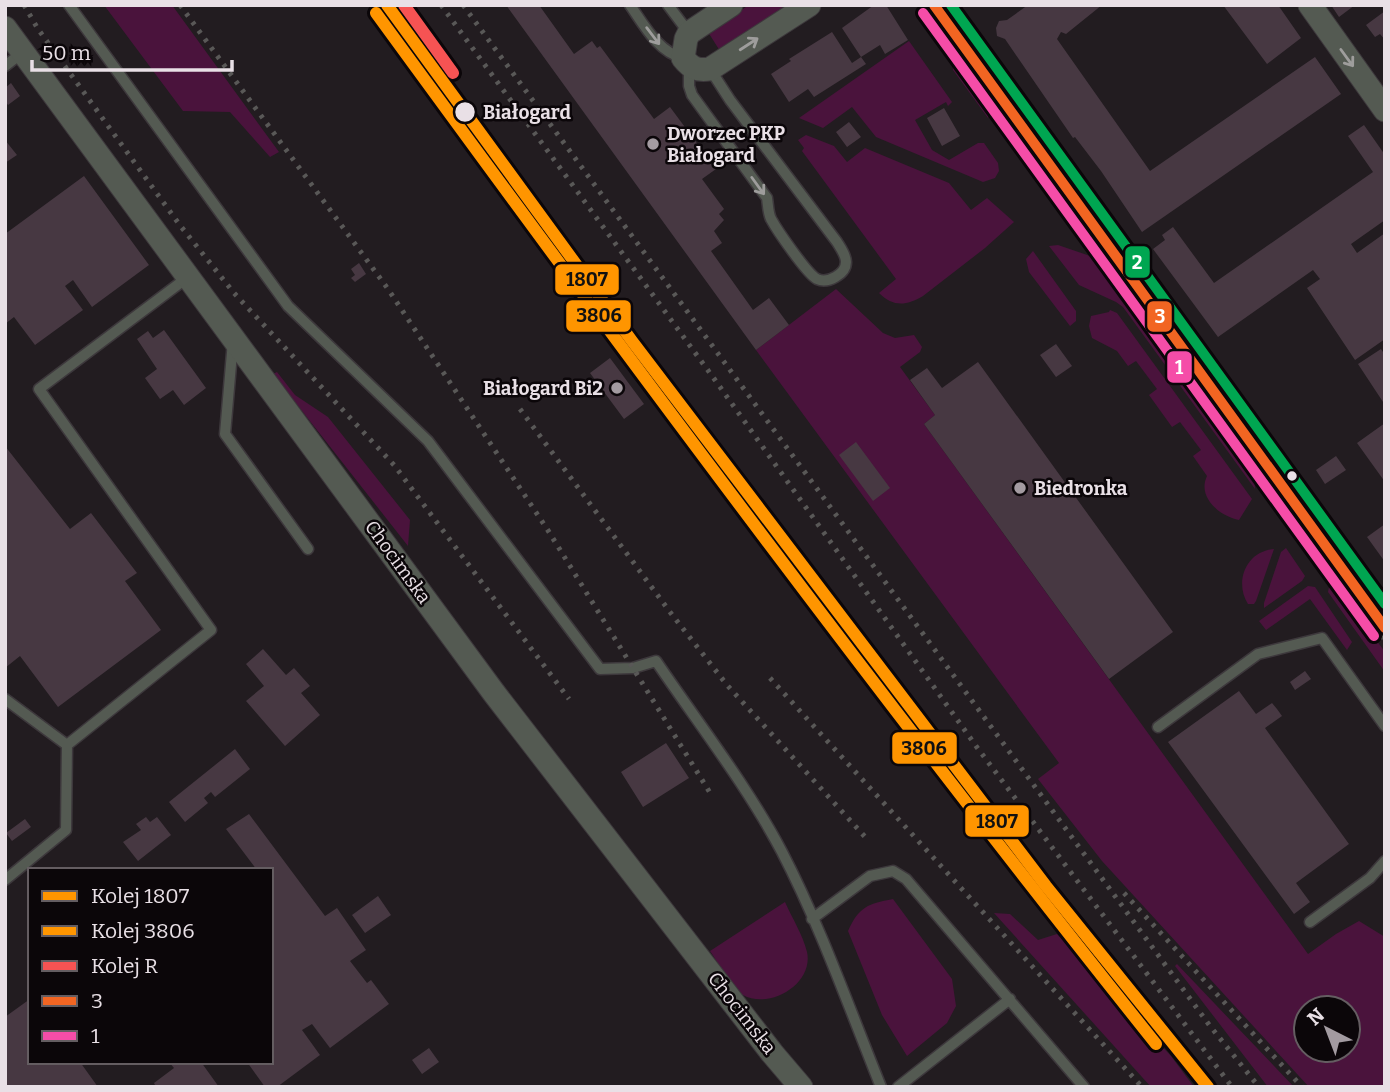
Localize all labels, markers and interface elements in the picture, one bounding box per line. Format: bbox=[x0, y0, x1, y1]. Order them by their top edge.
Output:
one-way arrow bbox=[645, 26, 660, 45]
scale bar bbox=[32, 28, 231, 72]
one-way arrow bbox=[739, 37, 758, 51]
text: 50 m bbox=[42, 40, 91, 66]
one-way arrow bbox=[1340, 48, 1354, 67]
marker: Białogard bbox=[453, 100, 477, 124]
place label: Białogard bbox=[483, 101, 571, 124]
place label: Dworzec PKP Białogard bbox=[667, 122, 785, 167]
marker: Dworzec PKP Białogard bbox=[645, 136, 661, 152]
one-way arrow bbox=[751, 176, 765, 195]
line badge: 2 bbox=[1124, 245, 1151, 279]
text: 2 bbox=[1132, 251, 1143, 274]
line badge: 1807 bbox=[554, 263, 620, 296]
text: 1807 bbox=[566, 268, 608, 291]
line badge: 3806 bbox=[565, 299, 632, 333]
line badge: 3 bbox=[1146, 300, 1173, 333]
text: 3806 bbox=[576, 304, 622, 327]
text: 3 bbox=[1155, 305, 1166, 328]
line badge: 1 bbox=[1166, 350, 1193, 384]
text: 1 bbox=[1175, 356, 1184, 379]
place label: Białogard Bi2 bbox=[483, 377, 603, 400]
marker: Białogard Bi2 bbox=[609, 380, 625, 396]
unlabelled marker bbox=[1285, 469, 1299, 483]
place label: Biedronka bbox=[1034, 477, 1128, 500]
marker: Biedronka bbox=[1012, 480, 1028, 496]
street label: Chocimska bbox=[360, 516, 436, 609]
line badge: 3806 bbox=[891, 731, 958, 765]
text: 3806 bbox=[901, 737, 947, 760]
line badge: 1807 bbox=[964, 804, 1030, 838]
text: 1807 bbox=[976, 810, 1018, 833]
legend bbox=[28, 868, 273, 1064]
text: Kolej 1807 bbox=[91, 883, 190, 909]
text: Kolej 3806 bbox=[91, 918, 195, 944]
text: Kolej R bbox=[91, 953, 158, 979]
street label: Chocimska bbox=[703, 968, 781, 1059]
text: 3 bbox=[91, 988, 103, 1014]
north arrow bbox=[1292, 994, 1362, 1064]
text: N bbox=[1303, 1003, 1329, 1030]
text: 1 bbox=[91, 1023, 100, 1049]

